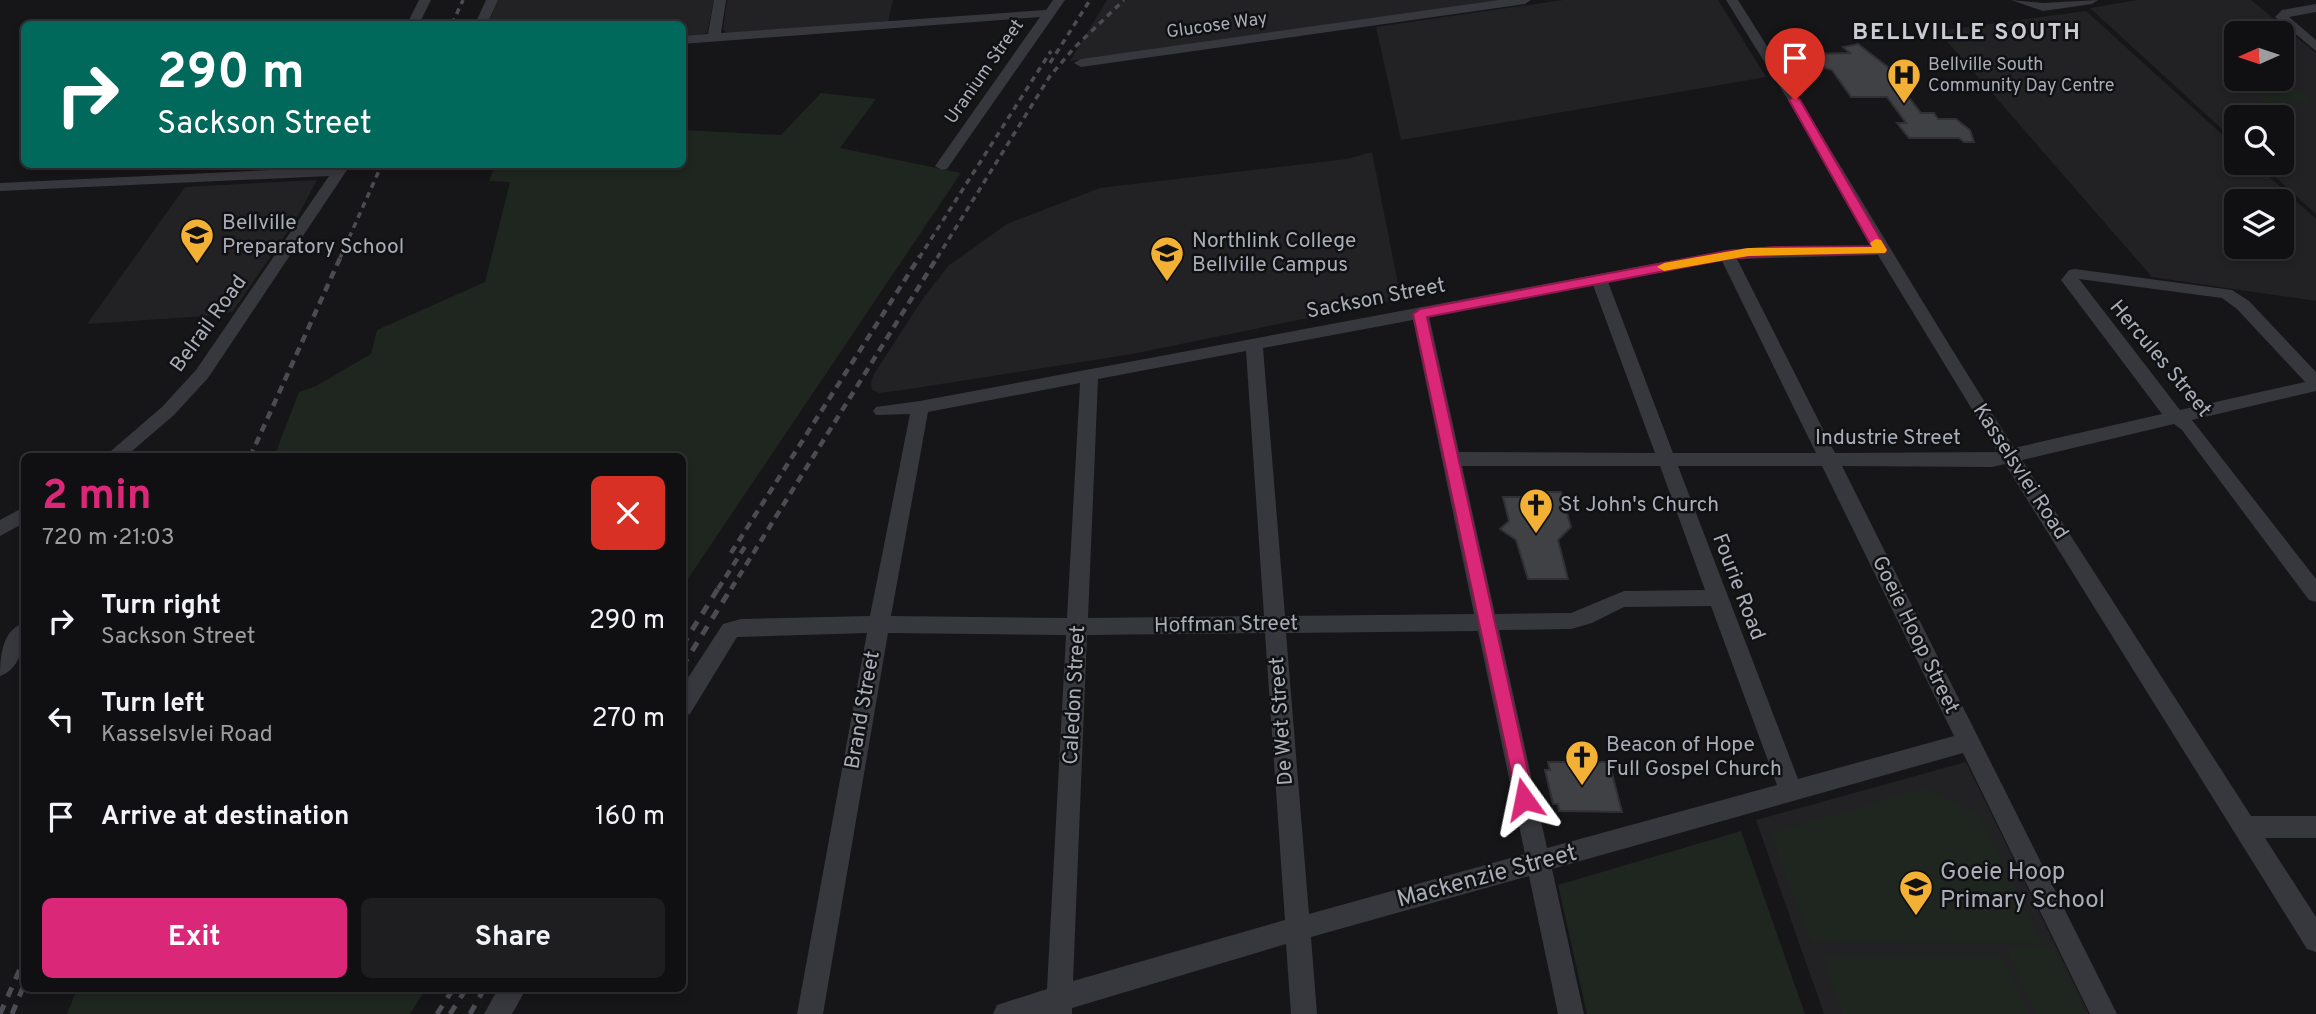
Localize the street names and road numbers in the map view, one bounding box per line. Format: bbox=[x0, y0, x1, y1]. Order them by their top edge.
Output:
street label: Glucose Way bbox=[1165, 8, 1269, 44]
street label: Uranium Street bbox=[940, 15, 1030, 129]
street label: Belrail Road bbox=[165, 270, 253, 378]
street label: Sackson Street bbox=[1304, 272, 1448, 326]
street label: Hercules Street bbox=[2103, 295, 2217, 423]
street label: Kasselsvlei Road bbox=[1966, 399, 2074, 545]
street label: Industrie Street bbox=[1815, 425, 1961, 452]
street label: Fourie Road bbox=[1705, 530, 1771, 644]
street label: Goeie Hoop Street bbox=[1865, 552, 1965, 718]
street label: Hoffman Street bbox=[1154, 610, 1298, 640]
street label: Caledon Street bbox=[1058, 624, 1092, 766]
street label: Brand Street bbox=[839, 649, 887, 771]
street label: De Wet Street bbox=[1264, 656, 1300, 786]
street label: Mackenzie Street bbox=[1394, 839, 1580, 915]

